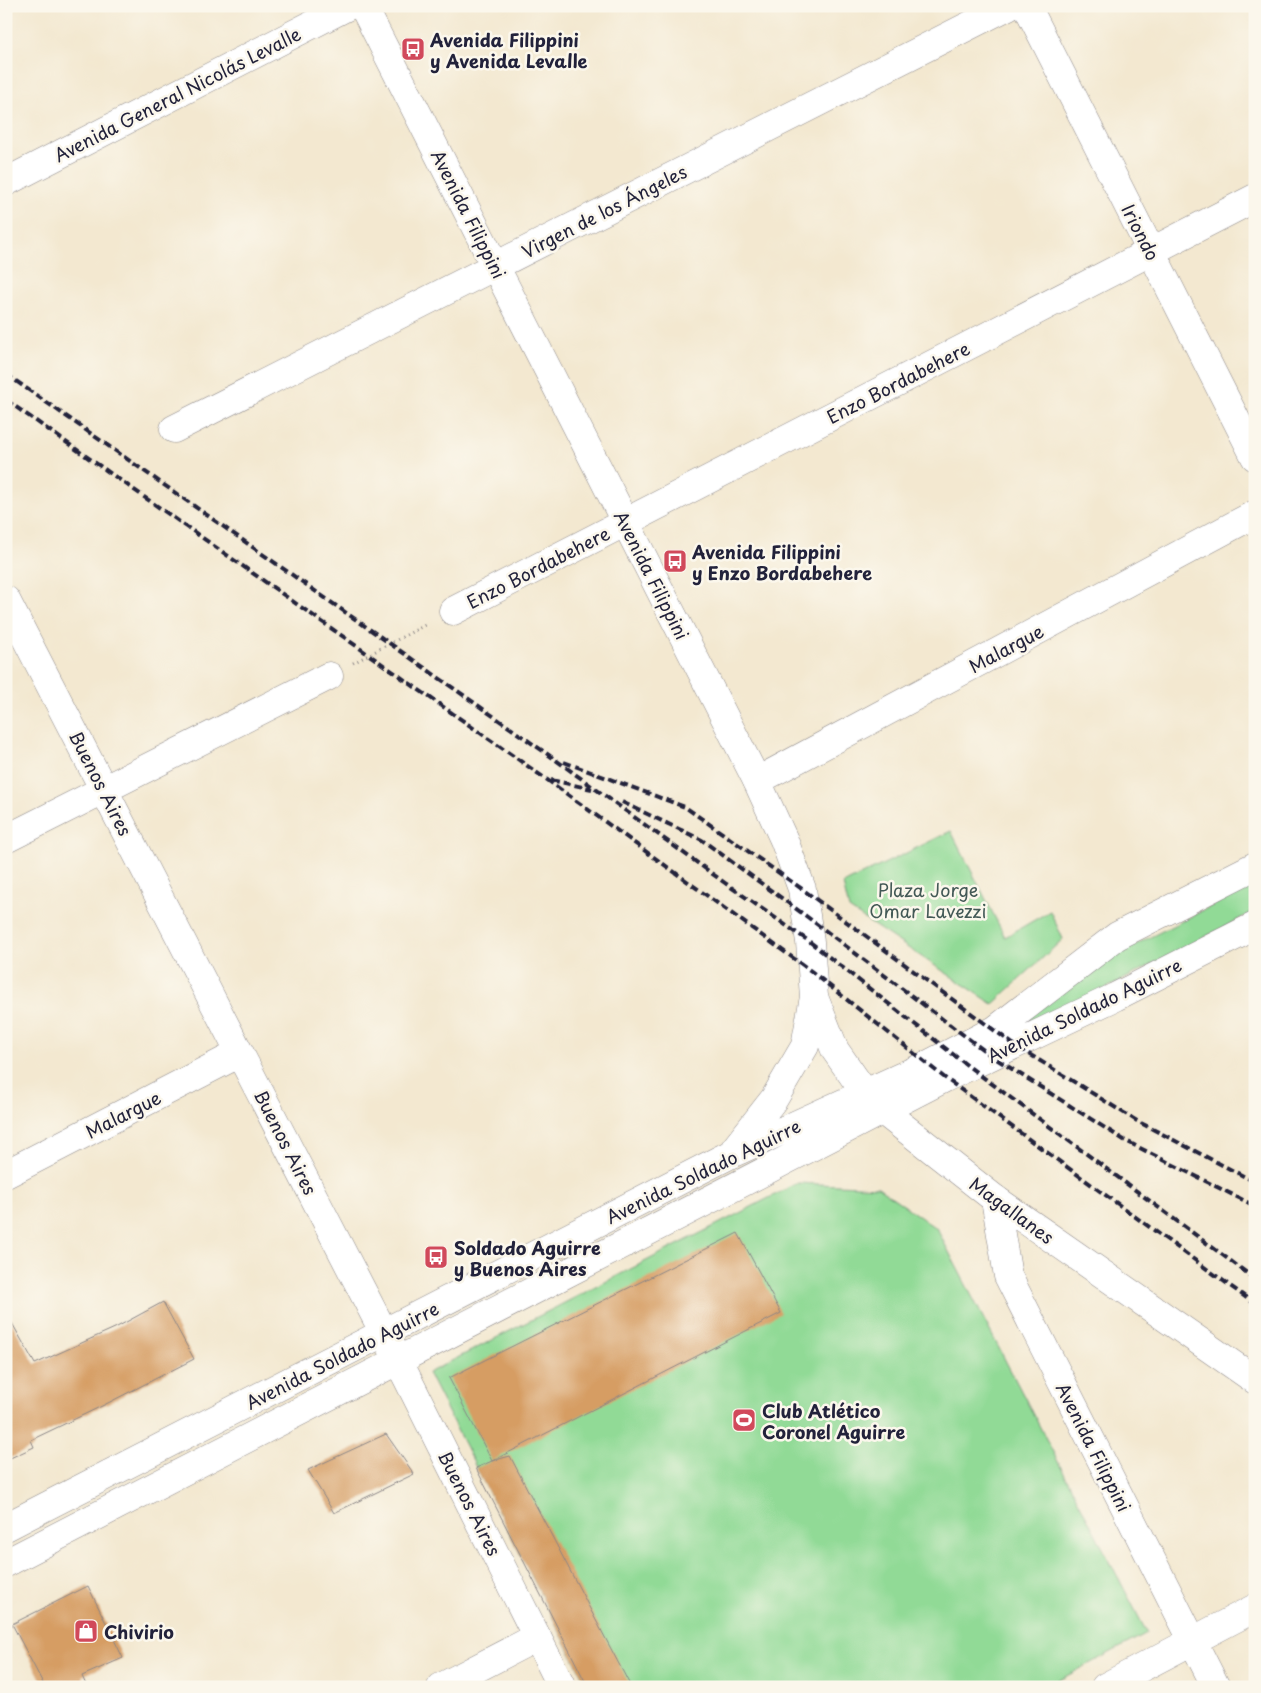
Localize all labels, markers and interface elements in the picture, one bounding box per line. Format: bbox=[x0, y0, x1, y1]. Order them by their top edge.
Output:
street label: Avenida General Nicolás Levalle bbox=[49, 20, 305, 168]
place label: Avenida Filippini y Avenida Levalle bbox=[429, 26, 588, 74]
bus stop icon: Avenida Filippini y Avenida Levalle bbox=[400, 36, 426, 62]
street label: Avenida Filippini bbox=[425, 145, 513, 283]
street label: Virgen de los Ángeles bbox=[517, 158, 691, 264]
street label: Iriondo bbox=[1115, 199, 1167, 265]
street label: Enzo Bordabehere bbox=[822, 334, 974, 430]
street label: Avenida Filippini bbox=[608, 506, 696, 644]
street label: Enzo Bordabehere bbox=[462, 519, 614, 615]
place label: Avenida Filippini y Enzo Bordabehere bbox=[691, 538, 872, 586]
bus stop icon: Avenida Filippini y Enzo Bordabehere bbox=[662, 548, 688, 574]
street label: Malargue bbox=[964, 617, 1048, 679]
street label: Buenos Aires bbox=[63, 726, 139, 840]
park label: Plaza Jorge Omar Lavezzi bbox=[869, 876, 987, 924]
street label: Avenida Soldado Aguirre bbox=[982, 951, 1186, 1069]
street label: Malargue bbox=[81, 1083, 165, 1145]
street label: Buenos Aires bbox=[248, 1085, 324, 1199]
street label: Avenida Soldado Aguirre bbox=[601, 1112, 805, 1230]
street label: Magallanes bbox=[964, 1170, 1060, 1250]
place label: Soldado Aguirre y Buenos Aires bbox=[454, 1234, 601, 1282]
bus stop icon: Soldado Aguirre y Buenos Aires bbox=[423, 1244, 449, 1270]
street label: Avenida Soldado Aguirre bbox=[241, 1294, 443, 1416]
street label: Avenida Filippini bbox=[1050, 1378, 1138, 1516]
place label: Club Atlético Coronel Aguirre bbox=[762, 1397, 906, 1445]
sports icon: Club Atlético Coronel Aguirre bbox=[731, 1407, 757, 1433]
street label: Buenos Aires bbox=[432, 1446, 508, 1560]
shop icon: Chivirio bbox=[73, 1618, 99, 1644]
place label: Chivirio bbox=[104, 1618, 174, 1645]

